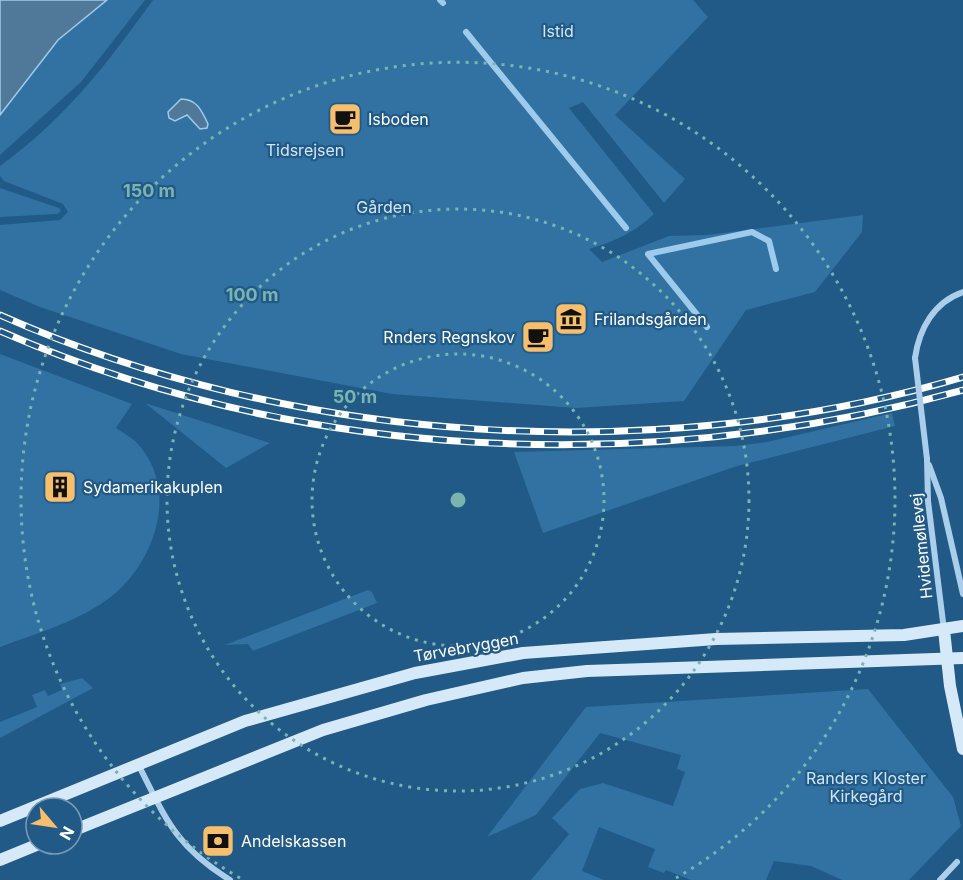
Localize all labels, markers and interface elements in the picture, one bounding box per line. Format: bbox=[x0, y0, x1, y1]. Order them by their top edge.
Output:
park label: Istid bbox=[542, 21, 574, 41]
cafe icon: Isboden bbox=[327, 101, 363, 137]
place label: Isboden bbox=[368, 109, 429, 129]
park label: Tidsrejsen bbox=[266, 140, 344, 160]
text: 150 m bbox=[123, 180, 175, 201]
park label: Gården bbox=[356, 197, 412, 217]
text: 100 m bbox=[226, 284, 278, 305]
museum icon: Frilandsgården bbox=[553, 301, 589, 337]
place label: Frilandsgården bbox=[594, 309, 707, 329]
cafe icon: Rnders Regnskov bbox=[520, 319, 556, 355]
place label: Rnders Regnskov bbox=[383, 327, 515, 347]
text: 50 m bbox=[333, 386, 377, 407]
building icon: Sydamerikakuplen bbox=[42, 469, 78, 505]
place label: Sydamerikakuplen bbox=[83, 477, 223, 497]
centre of rings bbox=[448, 490, 468, 510]
street label: Hvidemøllevej bbox=[906, 492, 936, 600]
street label: Tørvebryggen bbox=[412, 628, 520, 666]
park label: Randers Kloster Kirkegård bbox=[806, 768, 926, 806]
north arrow bbox=[24, 796, 84, 856]
text: N bbox=[55, 823, 79, 843]
bank icon: Andelskassen bbox=[200, 823, 236, 859]
place label: Andelskassen bbox=[241, 831, 346, 851]

